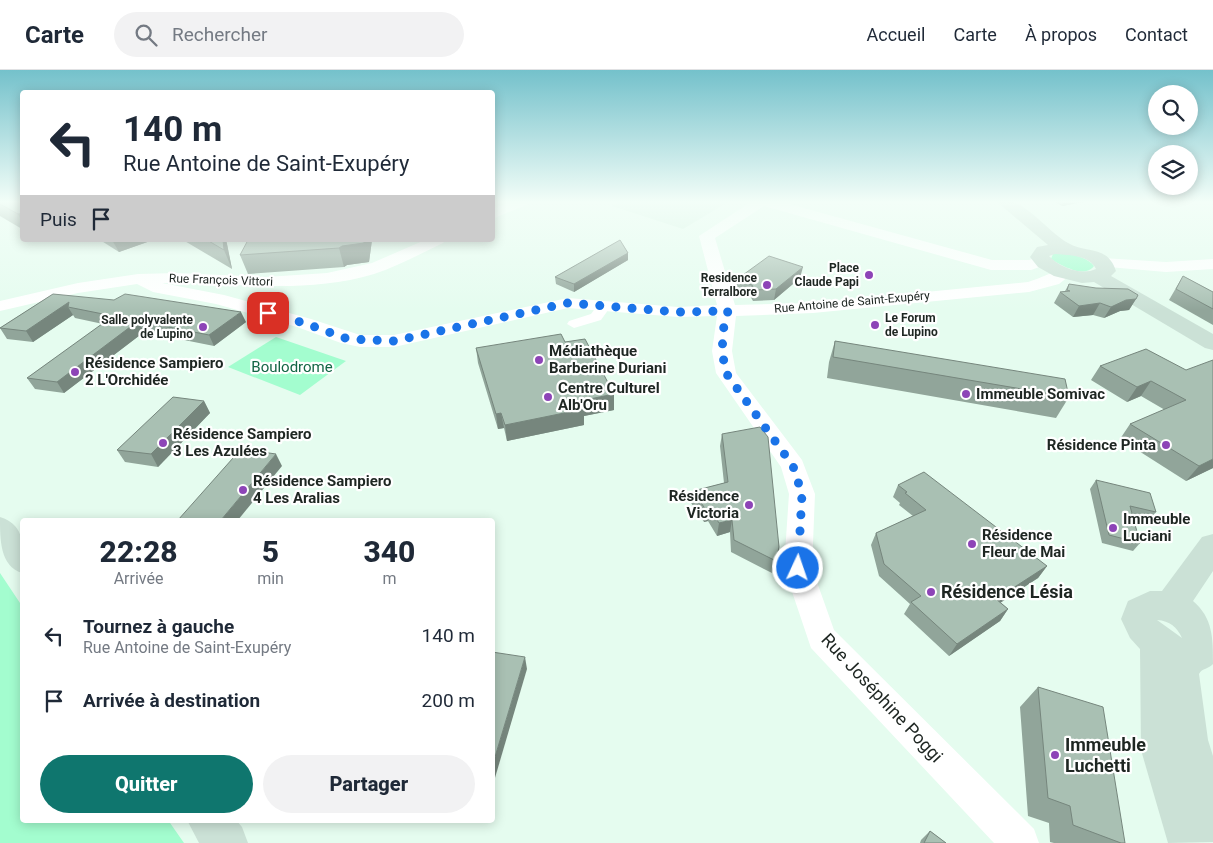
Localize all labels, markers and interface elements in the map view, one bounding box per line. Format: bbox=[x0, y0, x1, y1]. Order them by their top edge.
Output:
search box bbox=[114, 12, 464, 57]
text: Carte bbox=[25, 21, 84, 49]
icon: search bbox=[132, 21, 160, 49]
text: Rechercher bbox=[172, 23, 267, 46]
text: Accueil bbox=[867, 24, 925, 45]
text: Carte bbox=[953, 24, 997, 45]
text: À propos bbox=[1025, 24, 1097, 45]
text: Contact bbox=[1125, 24, 1188, 45]
map controls bbox=[1148, 85, 1198, 195]
button: search bbox=[1148, 85, 1198, 135]
text: 140 m bbox=[123, 109, 222, 150]
icon: left bbox=[40, 110, 105, 175]
button: layers bbox=[1148, 145, 1198, 195]
text: Rue Antoine de Saint-Exupéry bbox=[123, 151, 409, 176]
icon: arrive bbox=[87, 205, 115, 233]
text: Puis bbox=[40, 208, 77, 231]
place label: Place Claude Papi bbox=[795, 261, 860, 289]
marker: Place Claude Papi bbox=[863, 269, 875, 281]
street label: Rue François Vittori bbox=[169, 271, 273, 289]
place label: Residence Terralbore bbox=[701, 271, 758, 299]
marker: Residence Terralbore bbox=[761, 279, 773, 291]
street label: Rue Antoine de Saint-Exupéry bbox=[774, 288, 931, 316]
pin bbox=[247, 292, 289, 334]
icon: arrive bbox=[254, 299, 282, 327]
place label: Le Forum de Lupino bbox=[885, 311, 938, 339]
place label: Salle polyvalente de Lupino bbox=[101, 313, 194, 341]
marker: Le Forum de Lupino bbox=[869, 319, 881, 331]
marker: Salle polyvalente de Lupino bbox=[197, 321, 209, 333]
place label: Médiathèque Barberine Duriani bbox=[549, 342, 666, 377]
place label: Résidence Sampiero 2 L'Orchidée bbox=[85, 354, 223, 389]
marker: Médiathèque Barberine Duriani bbox=[533, 354, 545, 366]
park label: Boulodrome bbox=[251, 358, 333, 376]
marker: Résidence Sampiero 2 L'Orchidée bbox=[69, 366, 81, 378]
place label: Centre Culturel Alb'Oru bbox=[558, 379, 660, 414]
place label: Immeuble Somivac bbox=[976, 385, 1105, 403]
marker: Immeuble Somivac bbox=[960, 388, 972, 400]
marker: Centre Culturel Alb'Oru bbox=[542, 391, 554, 403]
place label: Résidence Sampiero 3 Les Azulées bbox=[173, 425, 311, 460]
place label: Résidence Pinta bbox=[1047, 436, 1156, 454]
marker: Résidence Sampiero 3 Les Azulées bbox=[157, 437, 169, 449]
marker: Résidence Pinta bbox=[1160, 439, 1172, 451]
place label: Résidence Sampiero 4 Les Aralias bbox=[253, 472, 391, 507]
marker: Résidence Sampiero 4 Les Aralias bbox=[237, 484, 249, 496]
place label: Résidence Victoria bbox=[669, 487, 739, 522]
marker: Résidence Victoria bbox=[743, 499, 755, 511]
place label: Immeuble Luciani bbox=[1123, 510, 1190, 545]
marker: Immeuble Luciani bbox=[1107, 522, 1119, 534]
place label: Résidence Fleur de Mai bbox=[982, 526, 1065, 561]
text: 22:28 bbox=[100, 534, 178, 569]
text: 5 bbox=[262, 534, 279, 569]
text: 340 bbox=[363, 534, 415, 569]
marker: Résidence Fleur de Mai bbox=[966, 538, 978, 550]
position arrow bbox=[771, 541, 823, 593]
text: Arrivée bbox=[114, 569, 163, 588]
text: min bbox=[257, 569, 284, 588]
text: m bbox=[382, 569, 396, 588]
place label: Résidence Lésia bbox=[941, 581, 1073, 602]
marker: Résidence Lésia bbox=[925, 586, 937, 598]
text: Tournez à gauche bbox=[83, 615, 234, 638]
icon: left bbox=[40, 622, 68, 650]
text: 140 m bbox=[422, 624, 475, 647]
street label: Rue Joséphine Poggi bbox=[817, 629, 948, 766]
text: Rue Antoine de Saint-Exupéry bbox=[83, 638, 291, 657]
icon: arrive bbox=[40, 687, 68, 715]
text: Arrivée à destination bbox=[83, 689, 260, 712]
text: 200 m bbox=[422, 689, 475, 712]
place label: Immeuble Luchetti bbox=[1065, 734, 1146, 776]
marker: Immeuble Luchetti bbox=[1049, 749, 1061, 761]
button: Quitter bbox=[40, 755, 253, 813]
button: Partager bbox=[263, 755, 475, 813]

